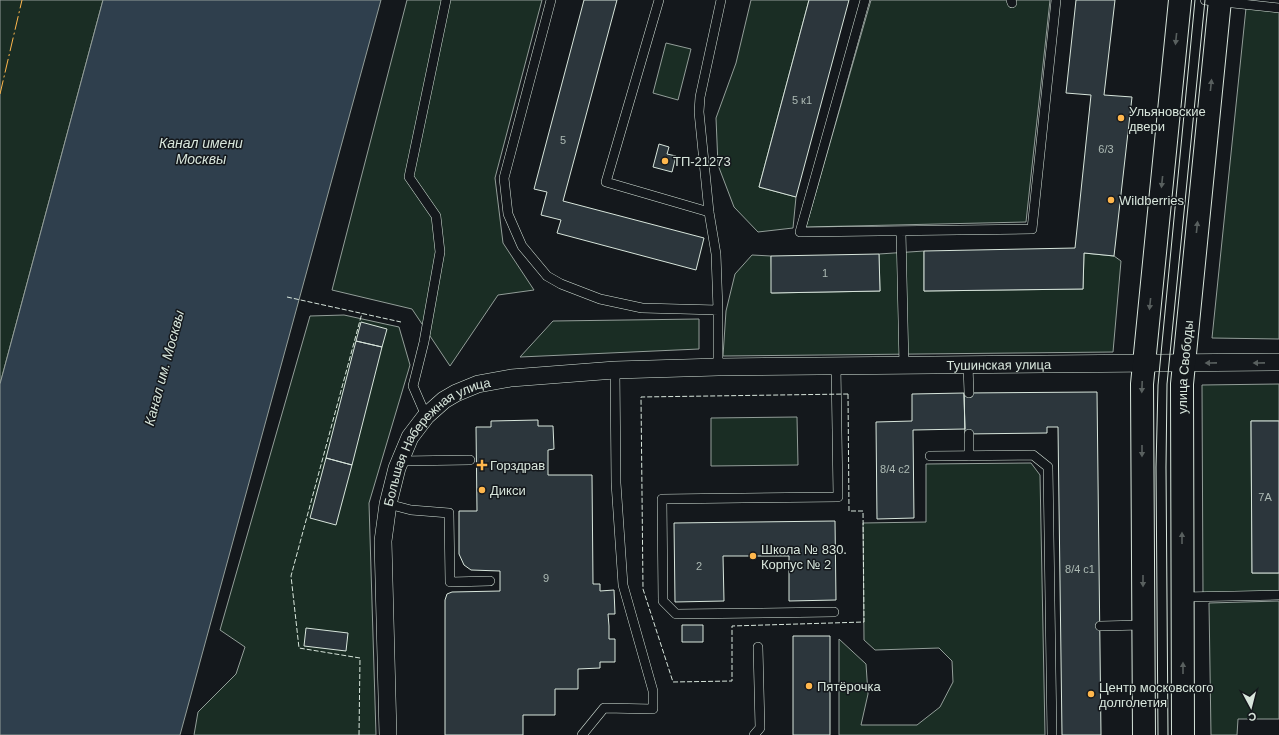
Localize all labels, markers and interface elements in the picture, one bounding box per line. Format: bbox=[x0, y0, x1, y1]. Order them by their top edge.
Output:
one-way arrow bbox=[1173, 33, 1180, 45]
one-way arrow bbox=[1208, 79, 1214, 91]
house number: 5 к1 bbox=[792, 94, 812, 106]
place label: Ульяновские двери bbox=[1129, 104, 1206, 134]
marker: Ульяновские двери bbox=[1116, 113, 1126, 123]
house number: 5 bbox=[560, 134, 566, 146]
water label: Канал имени Москвы bbox=[159, 135, 243, 167]
house number: 6/3 bbox=[1098, 143, 1114, 155]
place label: ТП-21273 bbox=[673, 154, 731, 169]
marker: ТП-21273 bbox=[660, 156, 670, 166]
one-way arrow bbox=[1159, 176, 1166, 188]
place label: Wildberries bbox=[1119, 193, 1185, 208]
marker: Wildberries bbox=[1106, 195, 1116, 205]
one-way arrow bbox=[1193, 221, 1200, 233]
house number: 1 bbox=[822, 267, 828, 279]
one-way arrow bbox=[1147, 298, 1153, 310]
water label: Канал им. Москвы bbox=[141, 308, 187, 428]
street label: улица Свободы bbox=[1175, 320, 1196, 414]
street label: Тушинская улица bbox=[946, 357, 1052, 373]
one-way arrow bbox=[1253, 359, 1265, 366]
one-way arrow bbox=[1204, 360, 1217, 366]
street label: Большая Набережная улица bbox=[381, 375, 492, 508]
one-way arrow bbox=[1139, 381, 1146, 393]
one-way arrow bbox=[1139, 445, 1145, 458]
place label: Горздрав bbox=[490, 458, 545, 473]
marker: Горздрав bbox=[477, 460, 487, 470]
house number: 8/4 с2 bbox=[880, 463, 910, 475]
place label: Дикси bbox=[490, 483, 526, 498]
marker: Дикси bbox=[477, 485, 487, 495]
house number: 7А bbox=[1258, 491, 1272, 503]
one-way arrow bbox=[1179, 531, 1185, 544]
place label: Школа № 830. Корпус № 2 bbox=[761, 542, 847, 572]
marker: Школа № 830. Корпус № 2 bbox=[748, 551, 758, 561]
house number: 2 bbox=[696, 560, 702, 572]
house number: 8/4 с1 bbox=[1065, 563, 1095, 575]
house number: 9 bbox=[543, 572, 549, 584]
one-way arrow bbox=[1140, 575, 1146, 588]
one-way arrow bbox=[1180, 661, 1186, 674]
place label: Пятёрочка bbox=[817, 679, 881, 694]
place label: Центр московского долголетия bbox=[1099, 680, 1214, 710]
marker: Пятёрочка bbox=[804, 681, 814, 691]
north arrow bbox=[1231, 687, 1271, 727]
marker: Центр московского долголетия bbox=[1086, 689, 1096, 699]
text: С bbox=[1247, 710, 1257, 723]

